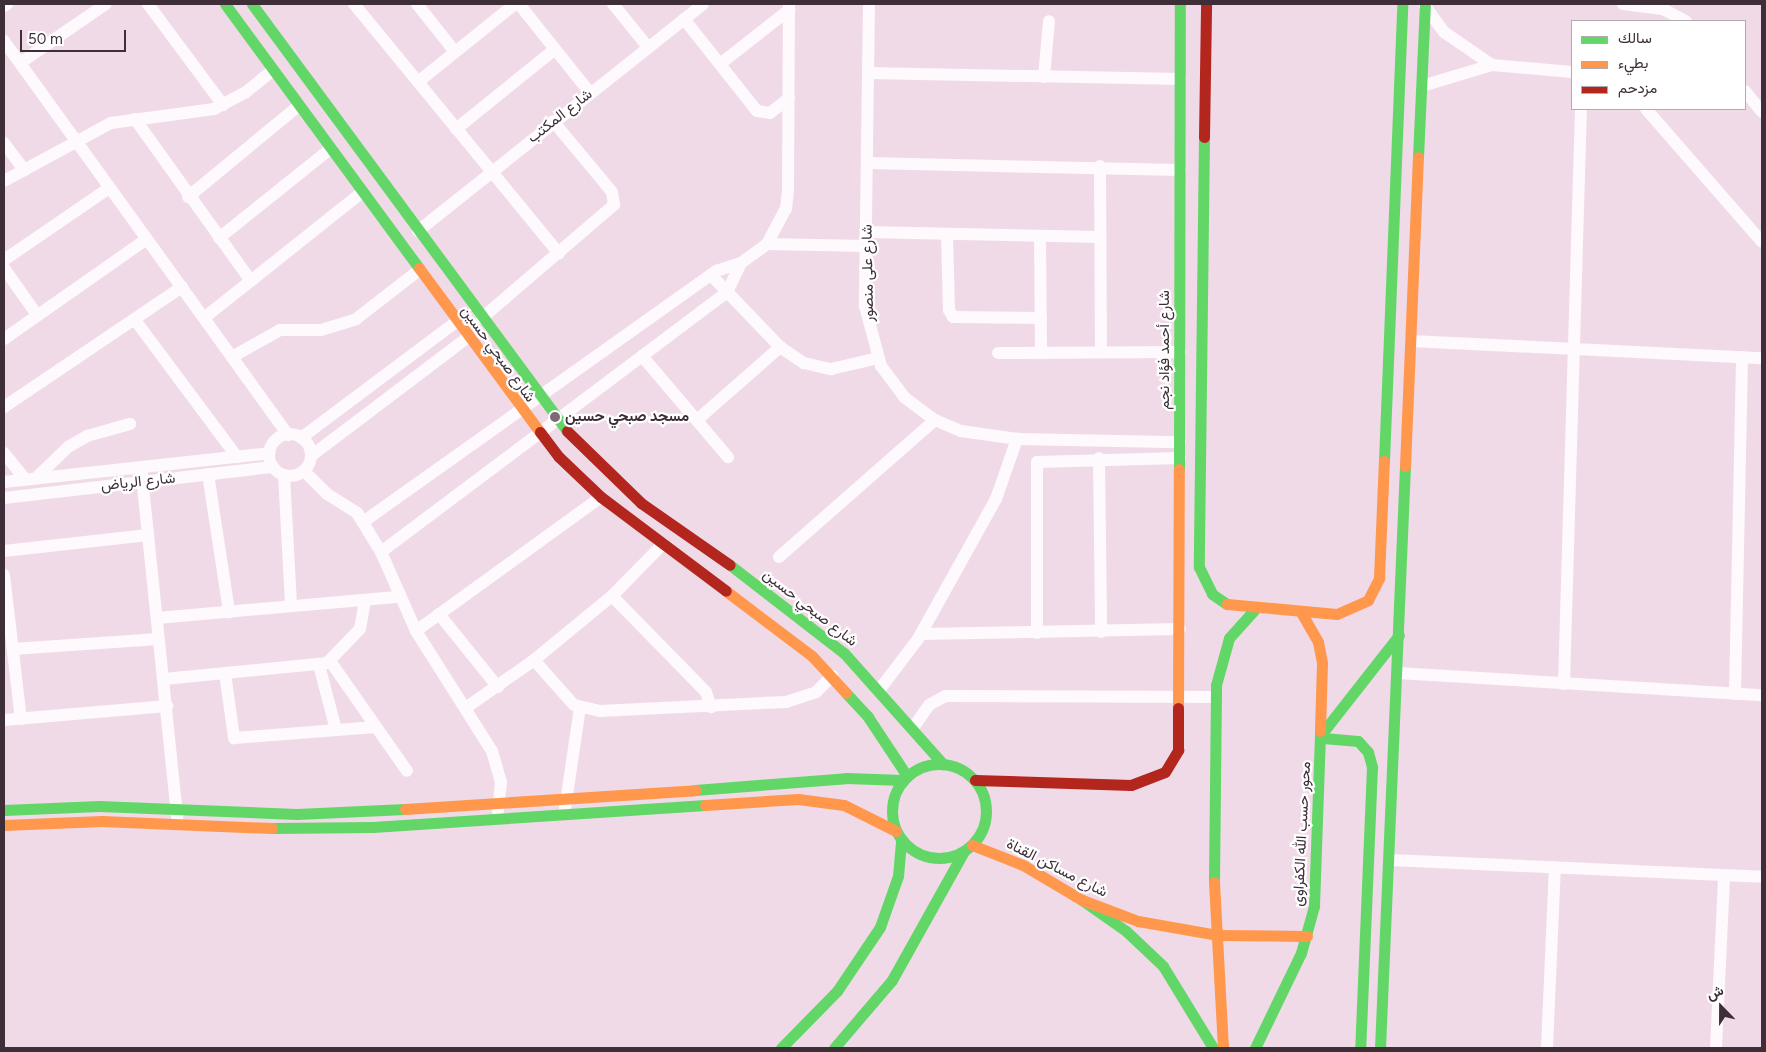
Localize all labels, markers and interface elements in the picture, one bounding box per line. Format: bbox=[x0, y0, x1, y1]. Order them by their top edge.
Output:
scale bar bbox=[22, 20, 129, 52]
legend bbox=[1571, 20, 1746, 110]
text: سالك bbox=[1618, 29, 1652, 47]
text: 50 m bbox=[28, 30, 63, 48]
text: بطيء bbox=[1618, 54, 1648, 72]
text: مزدحم bbox=[1618, 79, 1657, 97]
street label: شارع المكتب bbox=[524, 85, 596, 147]
street label: شارع على منصور bbox=[858, 224, 878, 322]
street label: شارع أحمد فؤاد نجم bbox=[1156, 290, 1174, 410]
street label: شارع صبحي حسين bbox=[457, 302, 539, 406]
place label: مسجد صبحي حسين bbox=[565, 408, 689, 426]
marker: مسجد صبحي حسين bbox=[549, 411, 561, 423]
street label: شارع الرياض bbox=[100, 469, 176, 495]
street label: شارع صبحي حسين bbox=[759, 566, 861, 650]
street label: محور حسب الله الكفراوى bbox=[1289, 761, 1315, 907]
street label: شارع مساكن القناة bbox=[1004, 835, 1110, 901]
north arrow bbox=[1696, 982, 1746, 1032]
text: ش bbox=[1704, 982, 1726, 1004]

